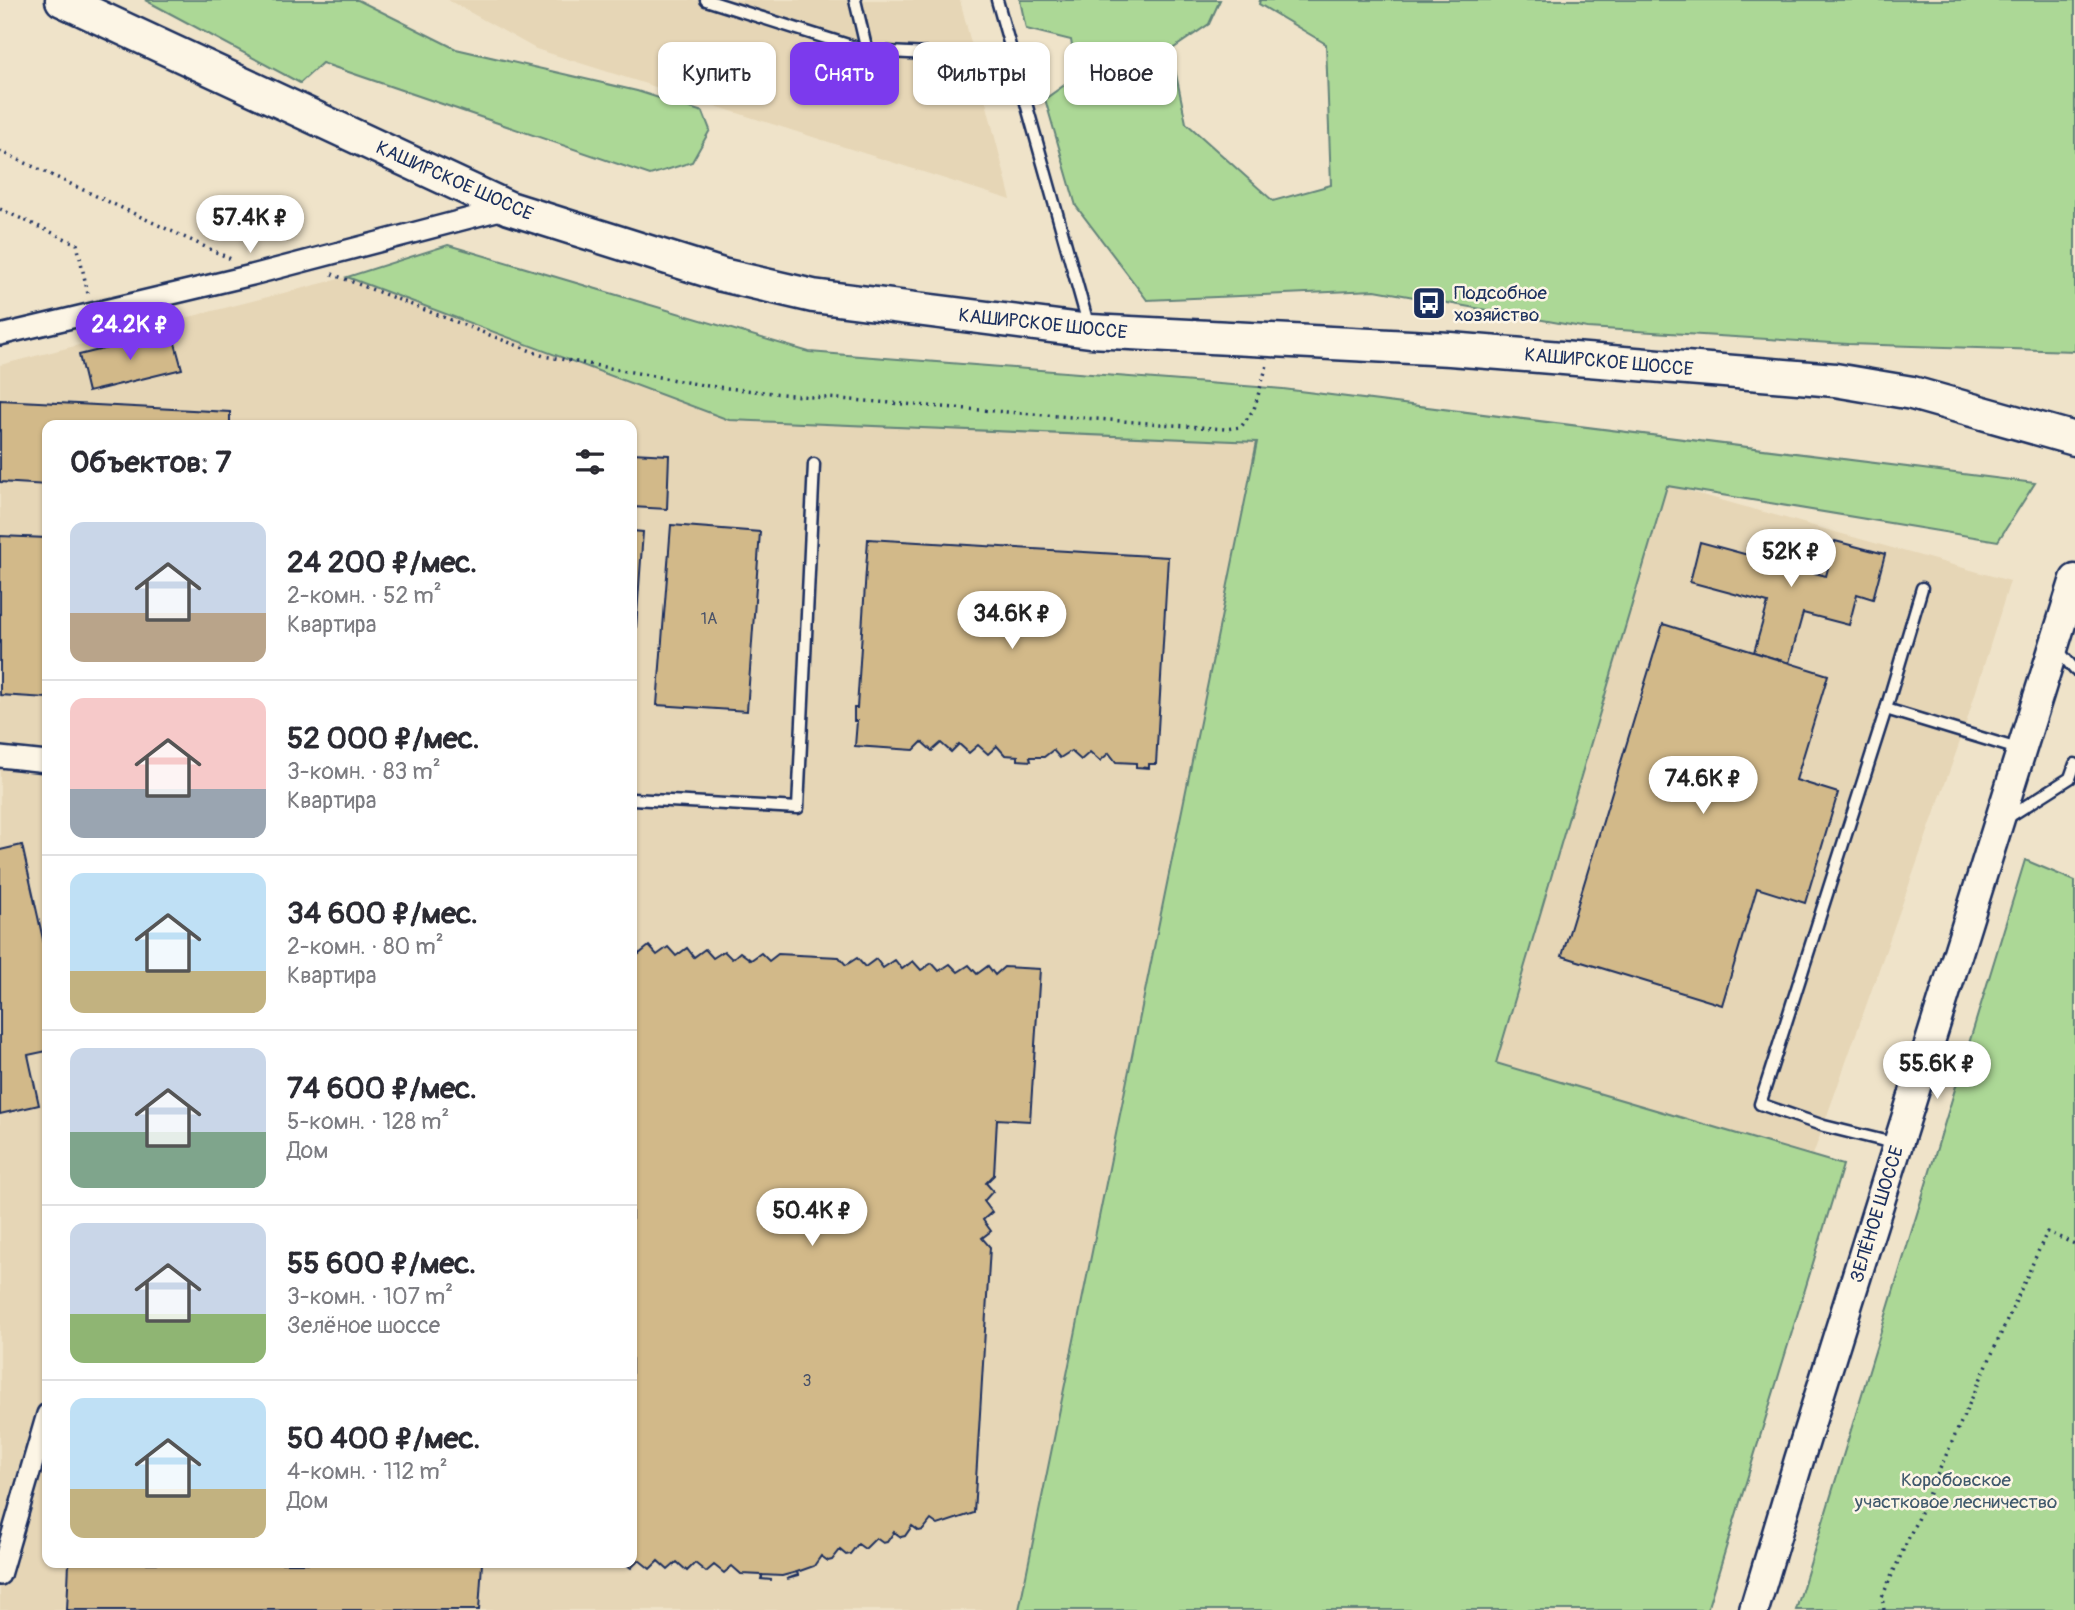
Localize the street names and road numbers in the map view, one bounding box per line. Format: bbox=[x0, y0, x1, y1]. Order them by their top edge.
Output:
street label: КАШИРСКОЕ ШОССЕ bbox=[372, 136, 537, 226]
street label: КАШИРСКОЕ ШОССЕ bbox=[957, 303, 1128, 345]
street label: КАШИРСКОЕ ШОССЕ bbox=[1524, 343, 1694, 381]
street label: ЗЕЛЁНОЕ ШОССЕ bbox=[1845, 1143, 1909, 1286]

